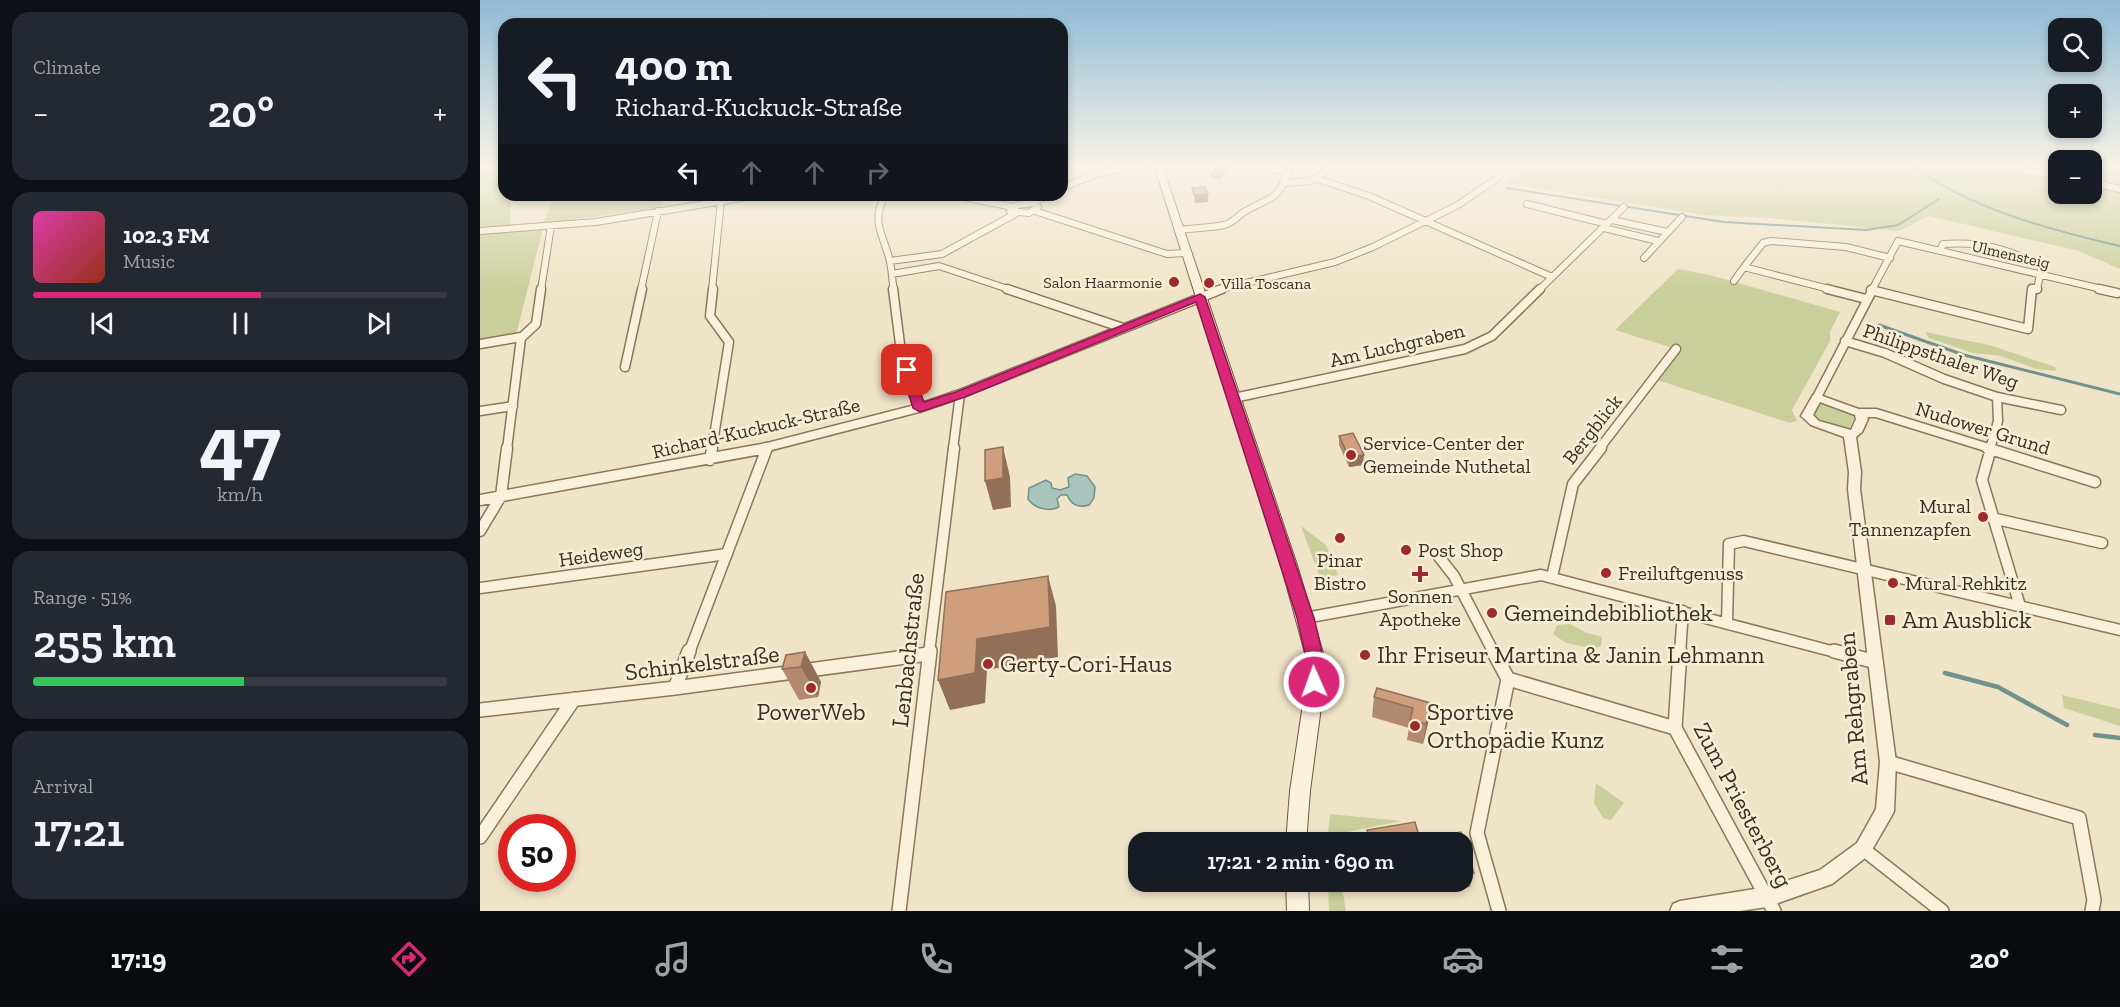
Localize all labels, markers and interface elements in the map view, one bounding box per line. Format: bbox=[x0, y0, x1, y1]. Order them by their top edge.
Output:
map controls bbox=[2048, 18, 2102, 204]
button: search bbox=[2048, 18, 2102, 72]
text: 400 m bbox=[615, 40, 732, 91]
icon: left bbox=[516, 42, 594, 120]
text: Climate bbox=[33, 55, 101, 79]
button: + bbox=[2048, 84, 2102, 138]
text: 20° bbox=[207, 85, 274, 139]
text: Richard-Kuckuck-Straße bbox=[615, 91, 902, 123]
text: − bbox=[33, 93, 48, 132]
text: + bbox=[433, 93, 447, 132]
button: − bbox=[2048, 150, 2102, 204]
icon: left bbox=[672, 156, 705, 189]
icon: ahead bbox=[735, 156, 768, 189]
icon: ahead bbox=[798, 156, 831, 189]
icon: right bbox=[861, 156, 894, 189]
text: 102.3 FM bbox=[123, 222, 210, 249]
street label: Ulmensteig bbox=[1970, 236, 2052, 273]
text: Music bbox=[123, 249, 175, 273]
place label: Salon Haarmonie bbox=[1043, 273, 1162, 292]
place label: Villa Toscana bbox=[1220, 274, 1312, 293]
marker: Salon Haarmonie bbox=[1167, 275, 1181, 289]
marker: Villa Toscana bbox=[1202, 276, 1216, 290]
icon: previous bbox=[86, 307, 119, 340]
icon: pause bbox=[224, 307, 257, 340]
icon: next bbox=[362, 307, 395, 340]
street label: Am Luchgraben bbox=[1327, 318, 1467, 372]
street label: Philippsthaler Weg bbox=[1860, 318, 2022, 394]
pin bbox=[881, 344, 932, 395]
icon: arrive bbox=[890, 353, 923, 386]
street label: Bergblick bbox=[1557, 389, 1627, 469]
street label: Richard-Kuckuck-Straße bbox=[650, 392, 862, 464]
text: 47 bbox=[199, 396, 281, 490]
street label: Nudower Grund bbox=[1913, 396, 2053, 460]
place label: Service-Center der Gemeinde Nuthetal bbox=[1363, 431, 1531, 478]
marker: Service-Center der Gemeinde Nuthetal bbox=[1344, 448, 1358, 462]
text: km/h bbox=[217, 482, 263, 506]
place label: Mural Tannenzapfen bbox=[1849, 494, 1972, 541]
marker: Mural Tannenzapfen bbox=[1976, 510, 1990, 524]
marker: Pinar Bistro bbox=[1333, 531, 1347, 545]
street label: Heideweg bbox=[557, 536, 645, 572]
place label: Post Shop bbox=[1418, 538, 1503, 562]
marker: Post Shop bbox=[1399, 543, 1413, 557]
place label: Pinar Bistro bbox=[1314, 548, 1366, 595]
place label: Freiluftgenuss bbox=[1618, 561, 1743, 585]
marker: Freiluftgenuss bbox=[1599, 566, 1613, 580]
marker: Sonnen Apotheke bbox=[1413, 567, 1427, 581]
street label: Lenbachstraße bbox=[885, 571, 930, 729]
place label: Mural Rehkitz bbox=[1905, 571, 2027, 595]
marker: Mural Rehkitz bbox=[1886, 576, 1900, 590]
place label: Sonnen Apotheke bbox=[1379, 584, 1461, 631]
text: Range · 51% bbox=[33, 585, 132, 609]
place label: Gemeindebibliothek bbox=[1504, 598, 1713, 627]
place label: Am Ausblick bbox=[1902, 605, 2032, 634]
marker: Gemeindebibliothek bbox=[1485, 606, 1499, 620]
marker: Am Ausblick bbox=[1883, 613, 1897, 627]
text: 255 km bbox=[33, 615, 176, 669]
street label: Am Rehgraben bbox=[1831, 631, 1874, 787]
street label: Schinkelstraße bbox=[623, 639, 781, 686]
place label: Ihr Friseur Martina & Janin Lehmann bbox=[1377, 640, 1765, 669]
marker: Ihr Friseur Martina & Janin Lehmann bbox=[1358, 648, 1372, 662]
place label: Gerty-Cori-Haus bbox=[1000, 649, 1172, 678]
position arrow bbox=[1282, 650, 1346, 714]
marker: Gerty-Cori-Haus bbox=[981, 657, 995, 671]
marker: PowerWeb bbox=[804, 681, 818, 695]
place label: PowerWeb bbox=[756, 697, 866, 726]
place label: Sportive Orthopädie Kunz bbox=[1427, 697, 1604, 754]
street label: Zum Priesterberg bbox=[1688, 717, 1799, 892]
marker: Sportive Orthopädie Kunz bbox=[1408, 719, 1422, 733]
text: Arrival bbox=[33, 774, 93, 798]
text: 17:21 bbox=[33, 804, 124, 858]
speed limit sign: 50 bbox=[498, 814, 576, 892]
text: 17:21 · 2 min · 690 m bbox=[1207, 848, 1394, 875]
icon: directions bbox=[388, 938, 430, 980]
icon: music bbox=[652, 938, 694, 980]
icon: phone bbox=[915, 938, 957, 980]
icon: climate bbox=[1179, 938, 1221, 980]
icon: car bbox=[1442, 938, 1484, 980]
icon: filters bbox=[1706, 938, 1748, 980]
text: 17:19 bbox=[111, 943, 167, 975]
text: 20° bbox=[1969, 943, 2009, 975]

